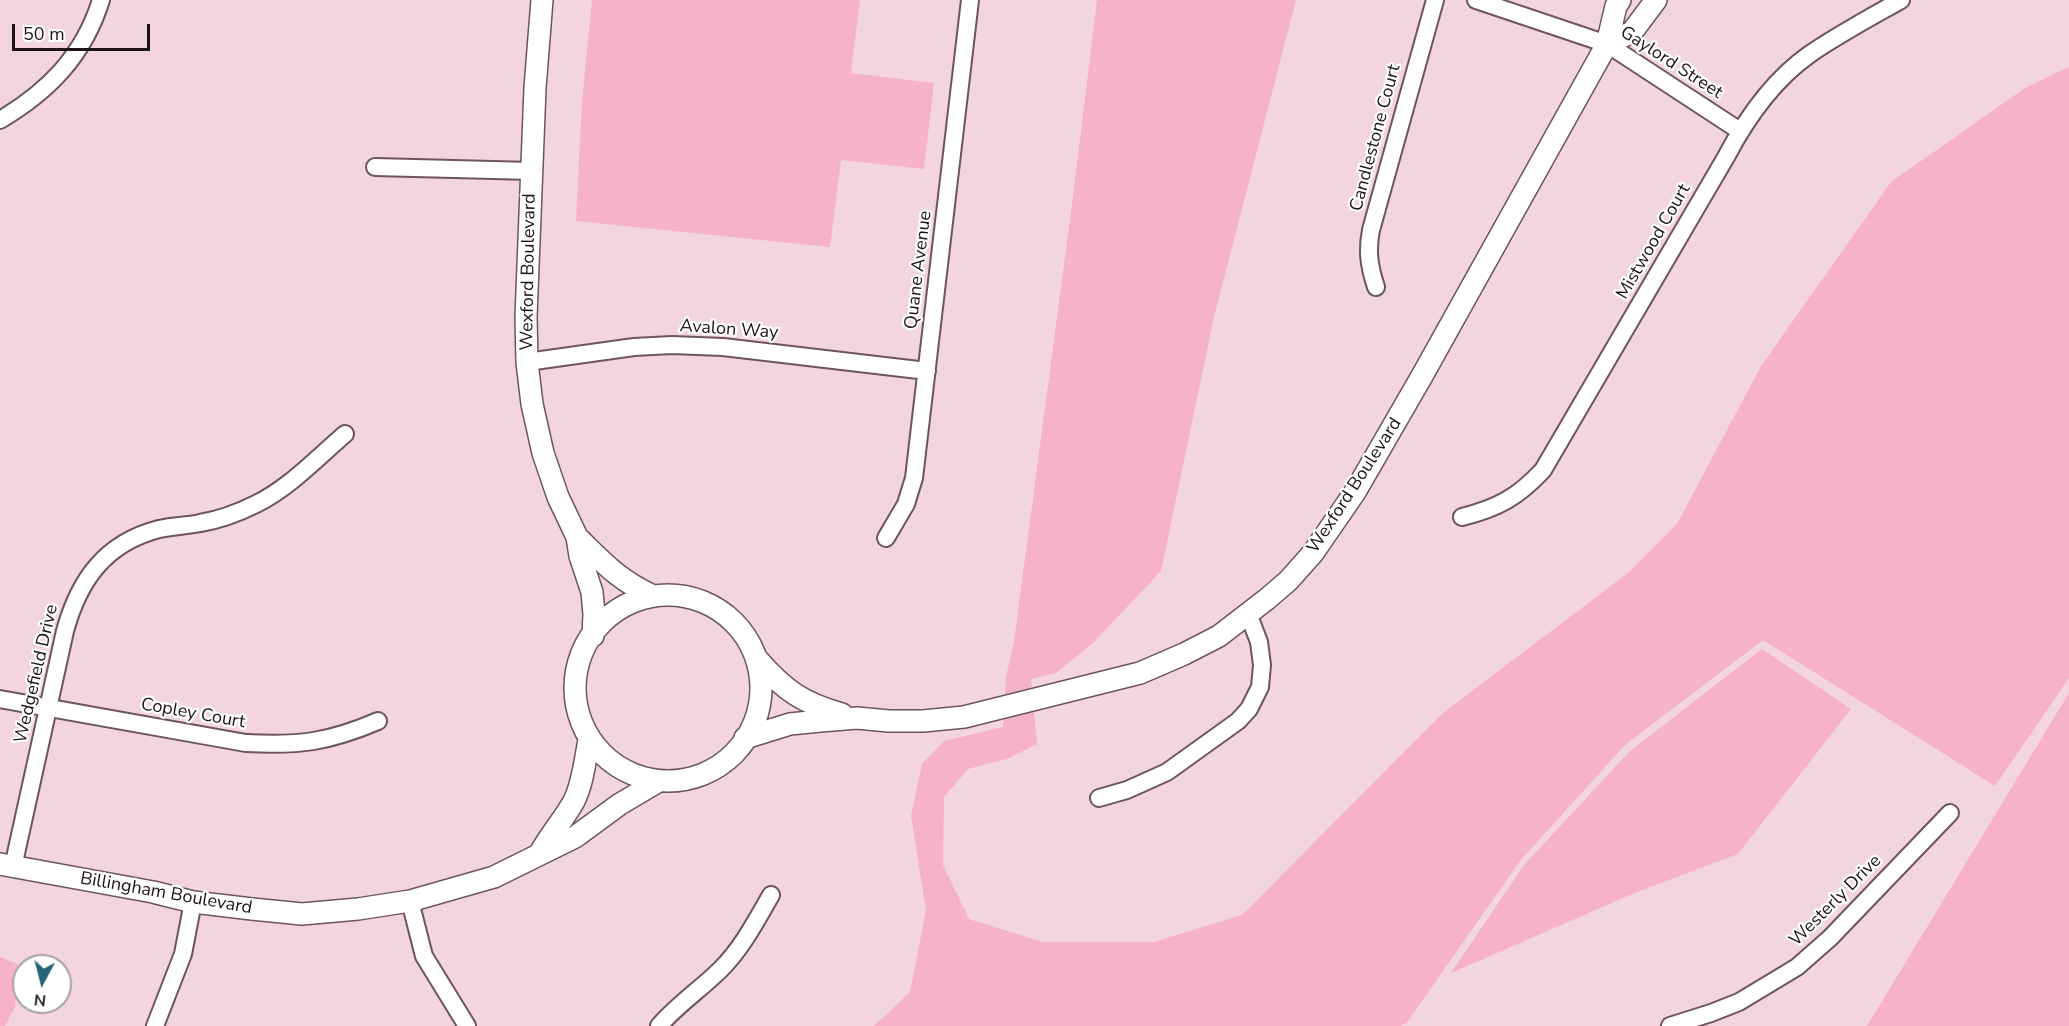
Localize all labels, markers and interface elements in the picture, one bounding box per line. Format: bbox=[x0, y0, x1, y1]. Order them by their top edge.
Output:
scale bar bbox=[15, 12, 153, 50]
text: 50 m bbox=[23, 22, 65, 46]
street label: Gaylord Street bbox=[1616, 22, 1726, 104]
street label: Candlestone Court bbox=[1346, 62, 1406, 214]
street label: Mistwood Court bbox=[1612, 181, 1696, 303]
street label: Wexford Boulevard bbox=[517, 193, 541, 351]
street label: Quane Avenue bbox=[901, 210, 937, 330]
street label: Avalon Way bbox=[679, 316, 779, 344]
street label: Wexford Boulevard bbox=[1303, 414, 1407, 558]
street label: Wedgefield Drive bbox=[11, 603, 63, 745]
street label: Copley Court bbox=[139, 694, 247, 734]
street label: Westerly Drive bbox=[1786, 851, 1886, 951]
street label: Billingham Boulevard bbox=[78, 868, 254, 920]
north arrow bbox=[12, 954, 72, 1014]
text: N bbox=[33, 988, 47, 1012]

